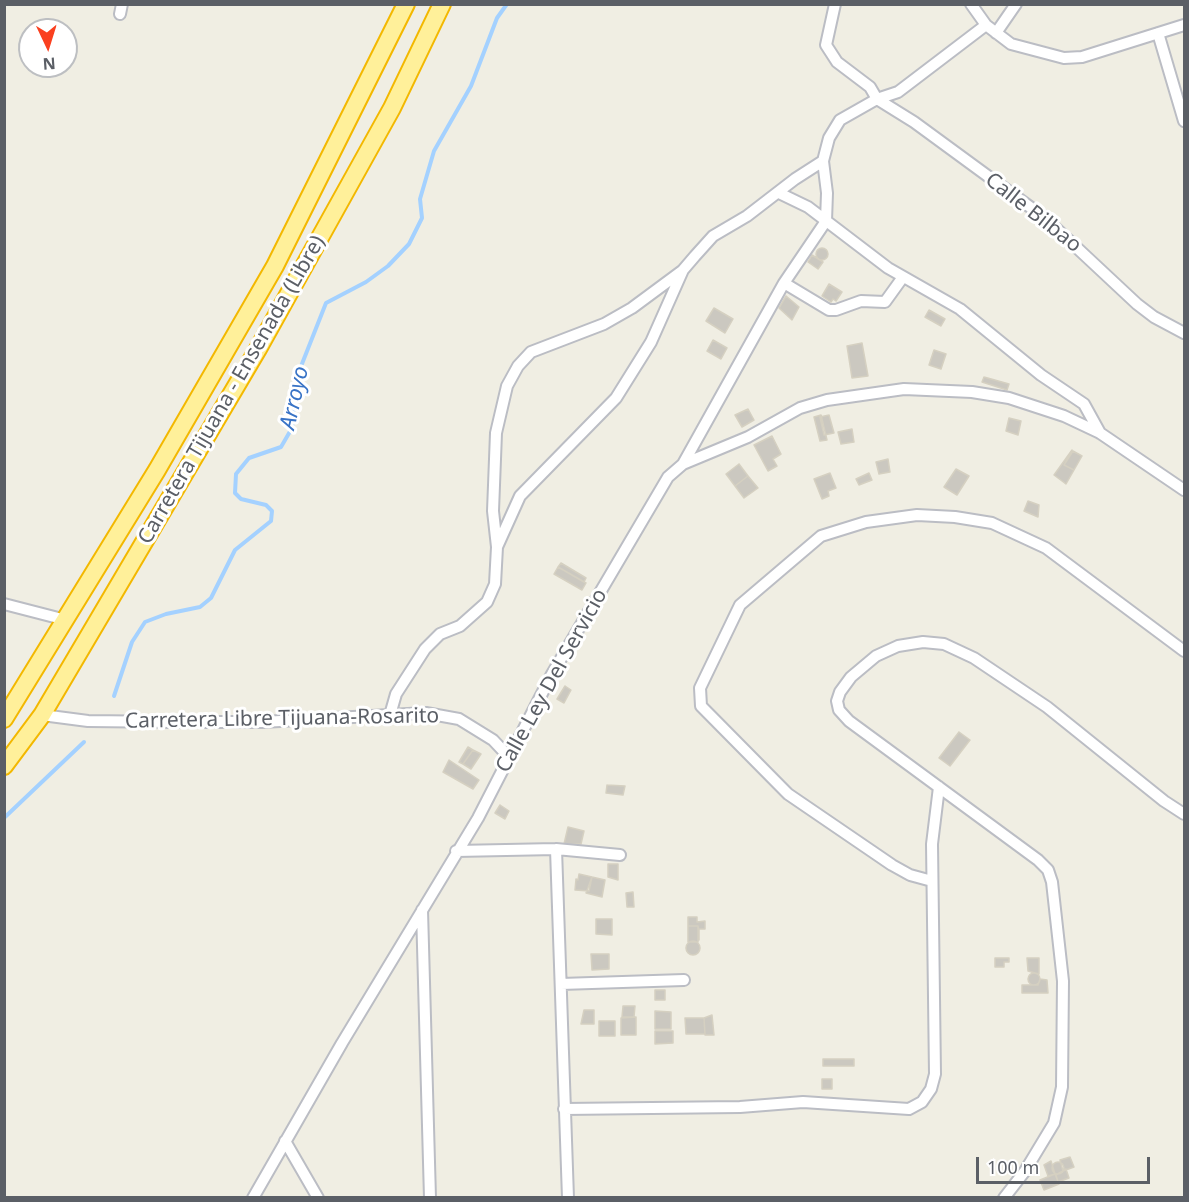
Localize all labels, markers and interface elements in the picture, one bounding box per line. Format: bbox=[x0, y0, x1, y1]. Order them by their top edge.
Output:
north arrow bbox=[18, 18, 78, 78]
text: N bbox=[42, 53, 56, 75]
street label: Calle Bilbao bbox=[980, 168, 1086, 258]
street label: Carretera Tijuana - Ensenada (Libre) bbox=[133, 231, 331, 549]
water label: Arroyo bbox=[275, 364, 315, 432]
street label: Calle Ley Del Servicio bbox=[491, 585, 613, 777]
street label: Carretera Libre Tijuana-Rosarito bbox=[125, 704, 439, 734]
scale bar bbox=[979, 1145, 1153, 1183]
text: 100 m bbox=[987, 1155, 1039, 1179]

